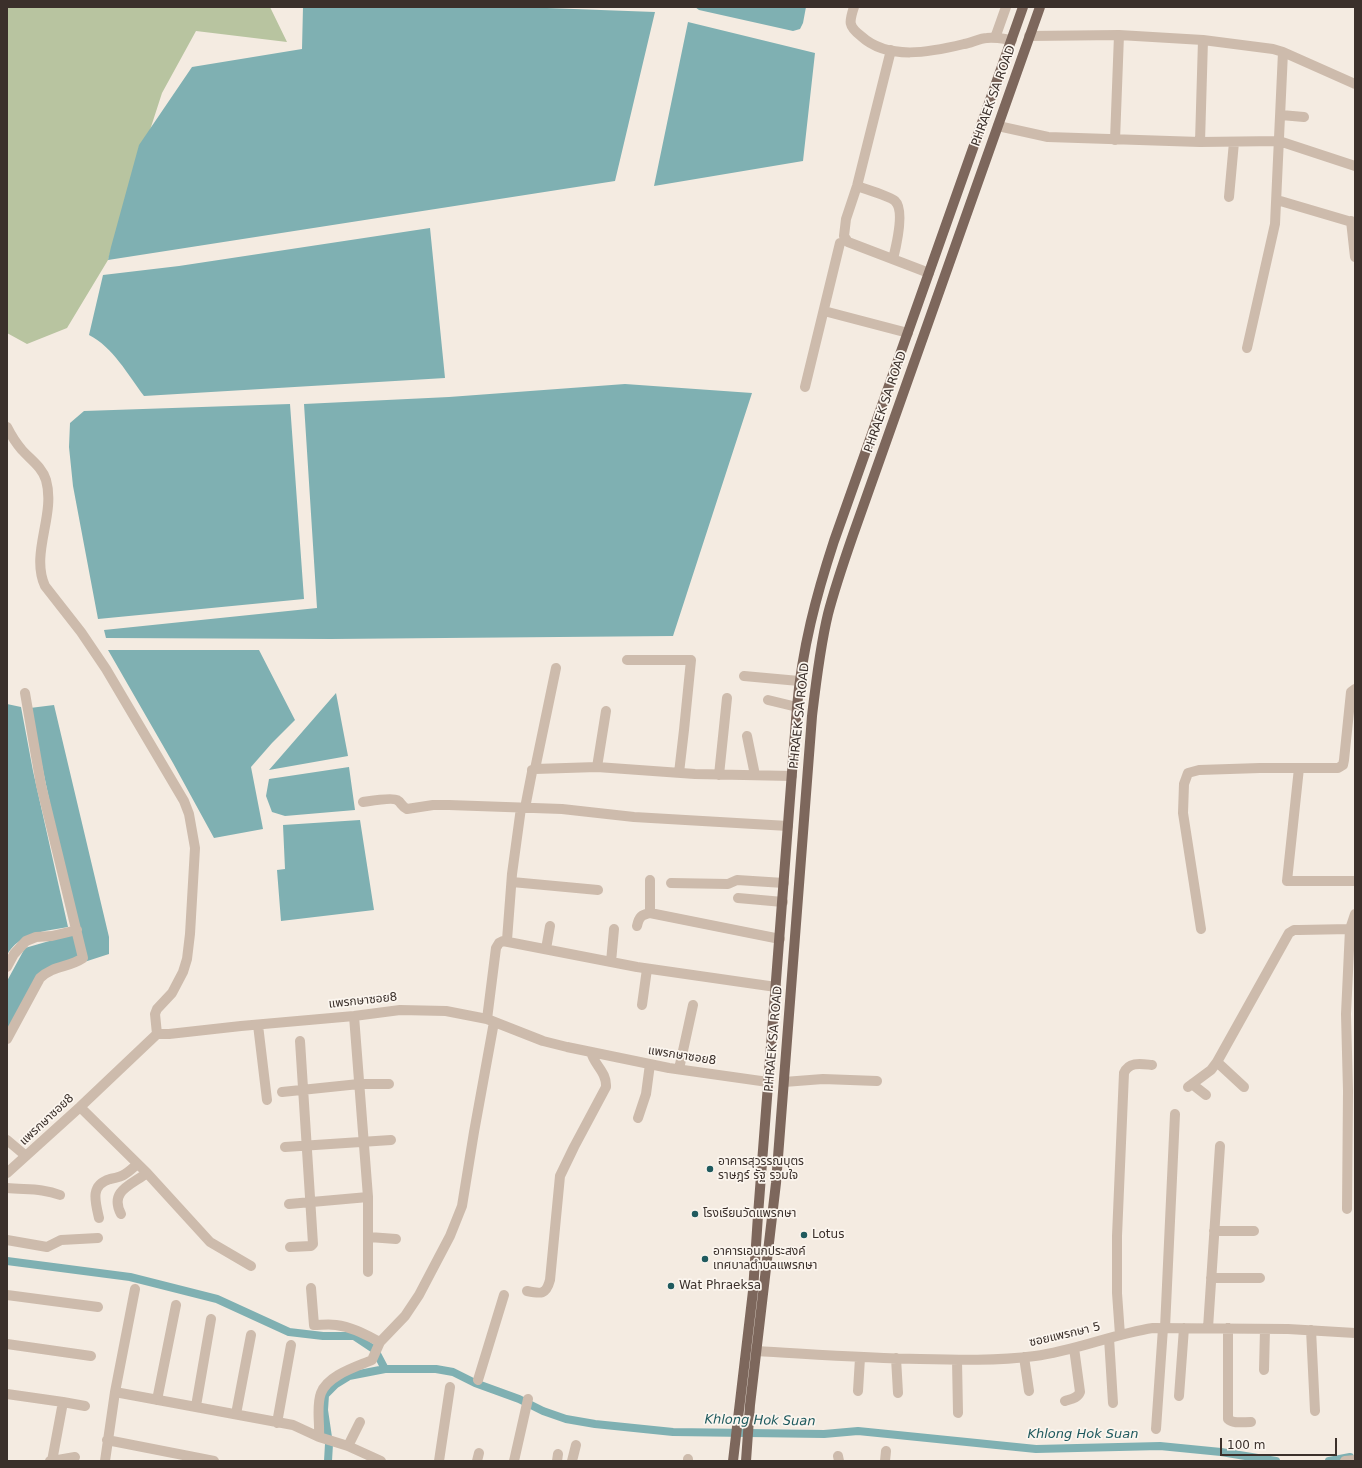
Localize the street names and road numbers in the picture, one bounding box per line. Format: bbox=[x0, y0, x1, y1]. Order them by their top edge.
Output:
street label: PHRAEK SA ROAD bbox=[969, 44, 1019, 148]
street label: PHRAEK SA ROAD bbox=[862, 349, 910, 455]
street label: PHRAEK SA ROAD bbox=[787, 662, 813, 770]
street label: PHRAEK SA ROAD bbox=[762, 985, 786, 1093]
street label: แพรกษาซอย8 bbox=[328, 990, 398, 1012]
street label: แพรกษาซอย8 bbox=[647, 1044, 717, 1068]
street label: แพรกษาซอย8 bbox=[17, 1091, 77, 1149]
street label: ซอยแพรกษา 5 bbox=[1028, 1320, 1102, 1350]

